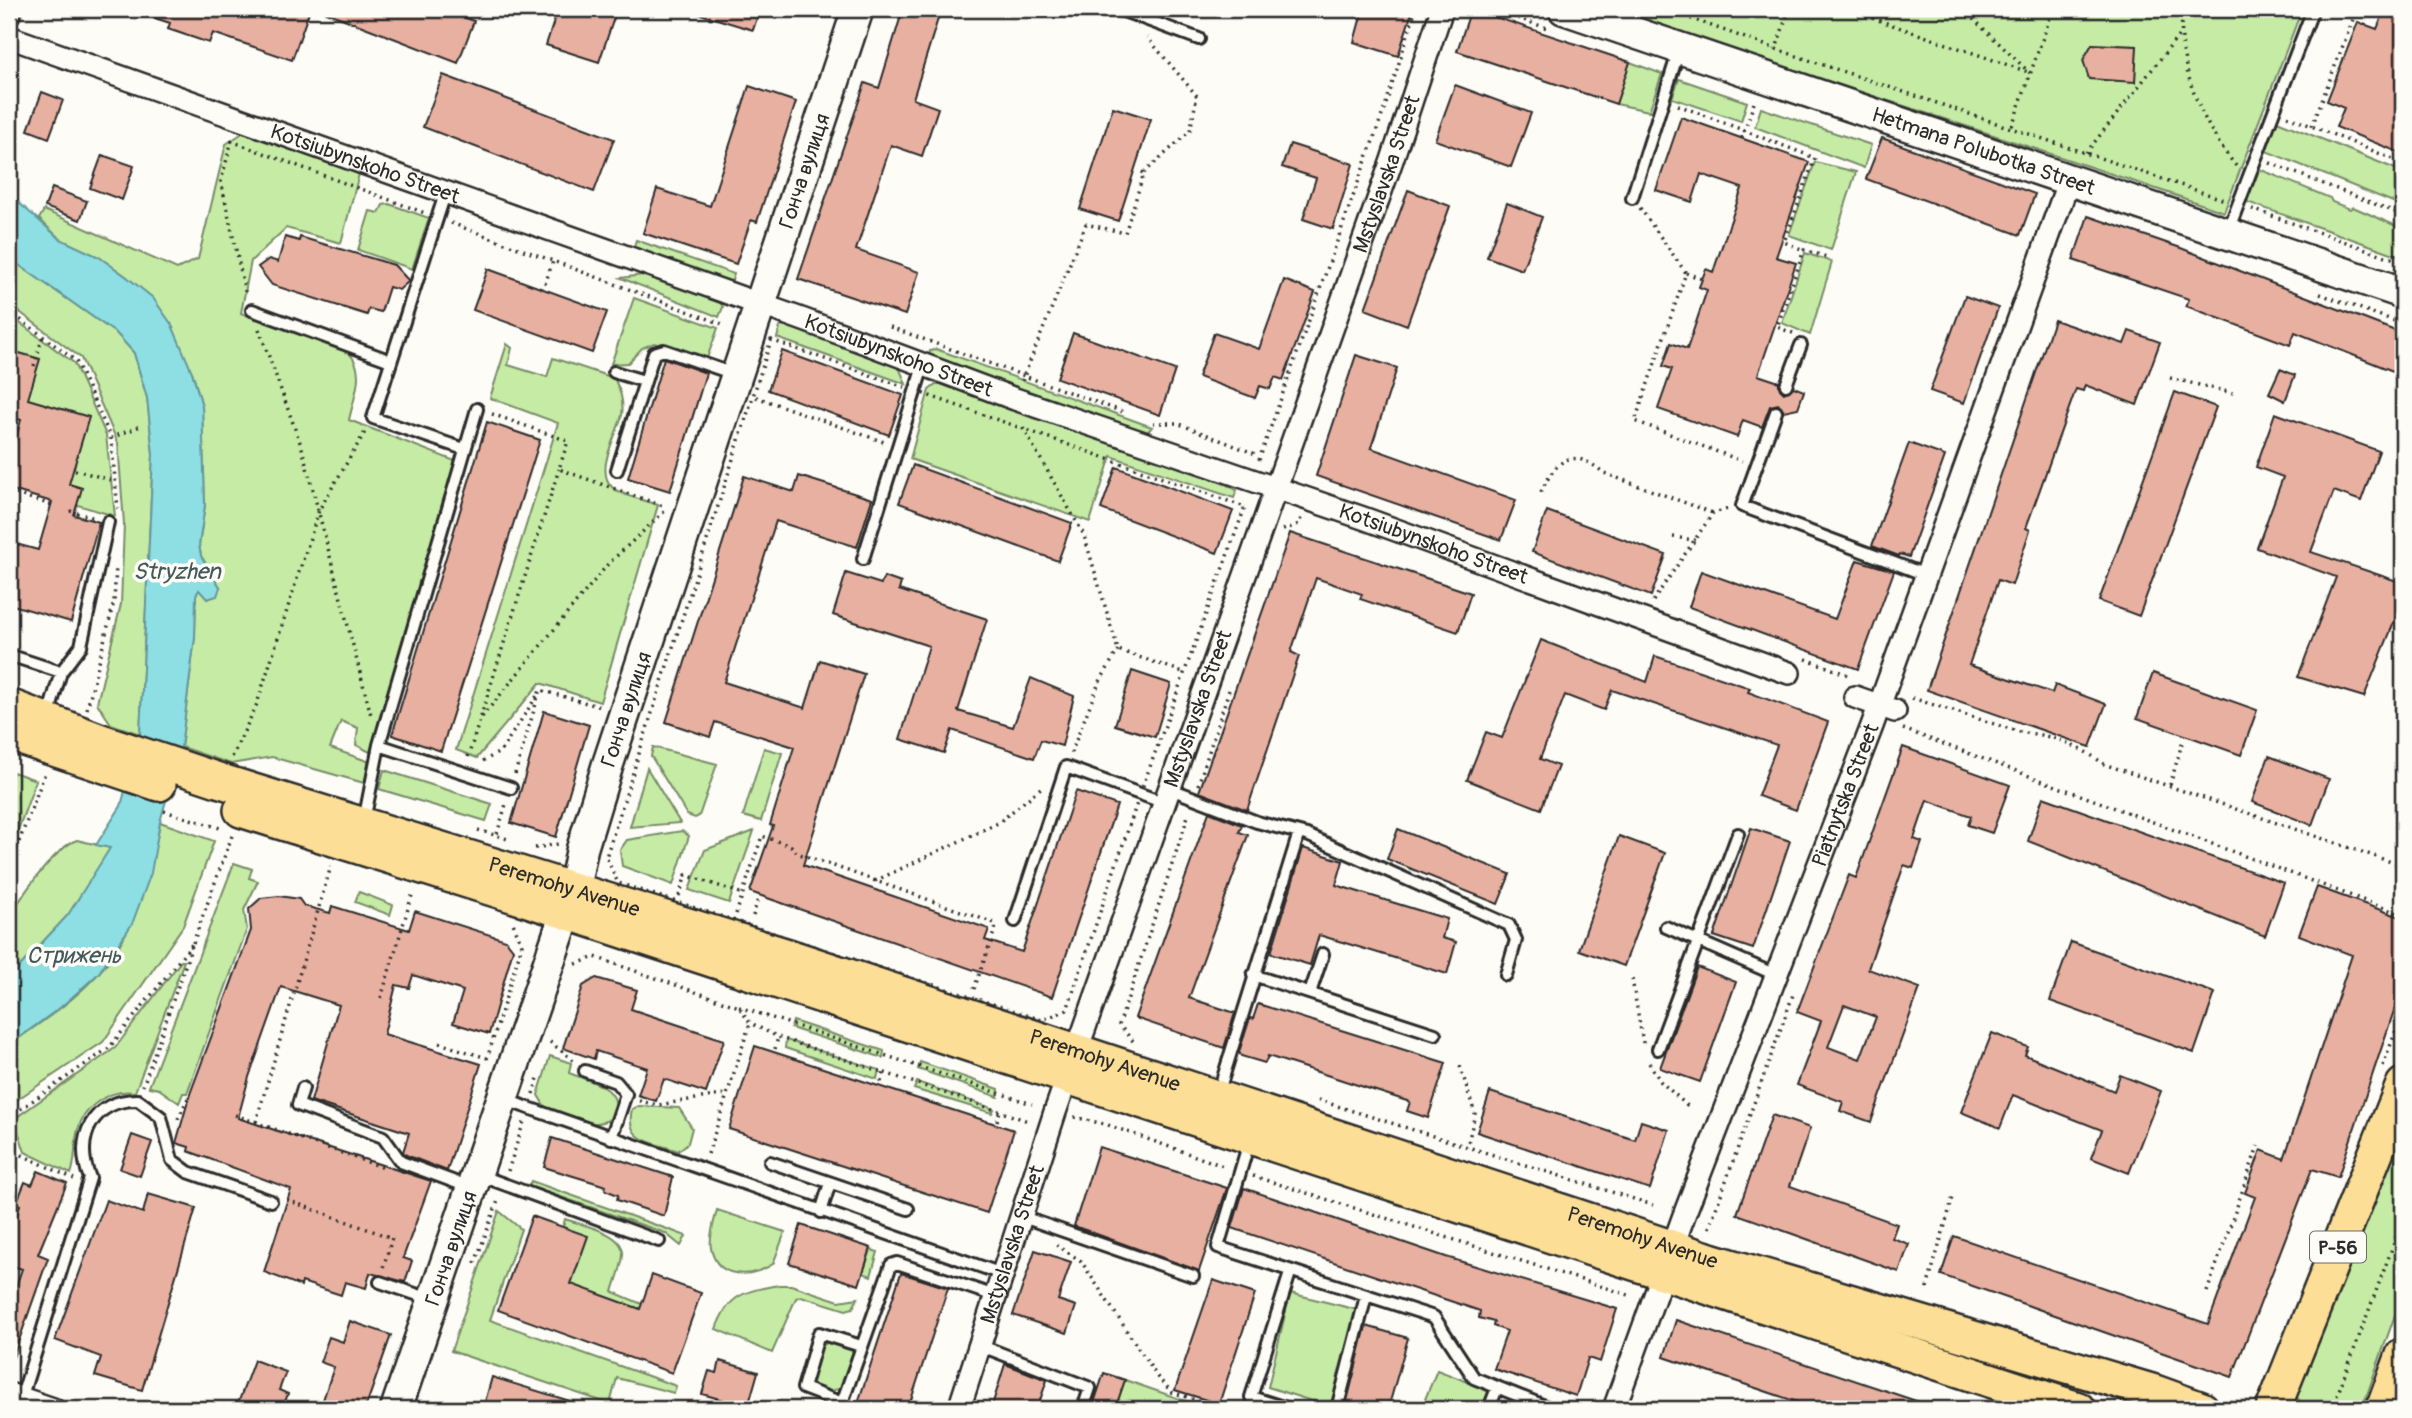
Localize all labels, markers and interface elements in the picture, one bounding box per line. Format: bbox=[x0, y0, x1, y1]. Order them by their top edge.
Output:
street label: Mstyslavska Street bbox=[1347, 91, 1427, 257]
street label: Hetmana Polubotka Street bbox=[1868, 101, 2099, 202]
street label: Гонча вулиця bbox=[773, 110, 836, 232]
street label: Kotsiubynskoho Street bbox=[267, 118, 464, 211]
street label: Kotsiubynskoho Street bbox=[801, 308, 997, 404]
street label: Kotsiubynskoho Street bbox=[1335, 498, 1532, 591]
water label: Stryzhen bbox=[133, 557, 222, 586]
street label: Mstyslavska Street bbox=[1158, 626, 1239, 791]
street label: Гонча вулиця bbox=[595, 648, 658, 770]
street label: Piatnytska Street bbox=[1806, 719, 1886, 871]
street label: Peremohy Avenue bbox=[485, 851, 644, 924]
water label: Стрижень bbox=[27, 941, 122, 970]
street label: Peremohy Avenue bbox=[1026, 1024, 1184, 1099]
street label: Mstyslavska Street bbox=[974, 1161, 1051, 1327]
street label: Гонча вулиця bbox=[419, 1187, 484, 1309]
street label: Peremohy Avenue bbox=[1563, 1201, 1721, 1276]
road number: Р-56 bbox=[2310, 1232, 2366, 1262]

